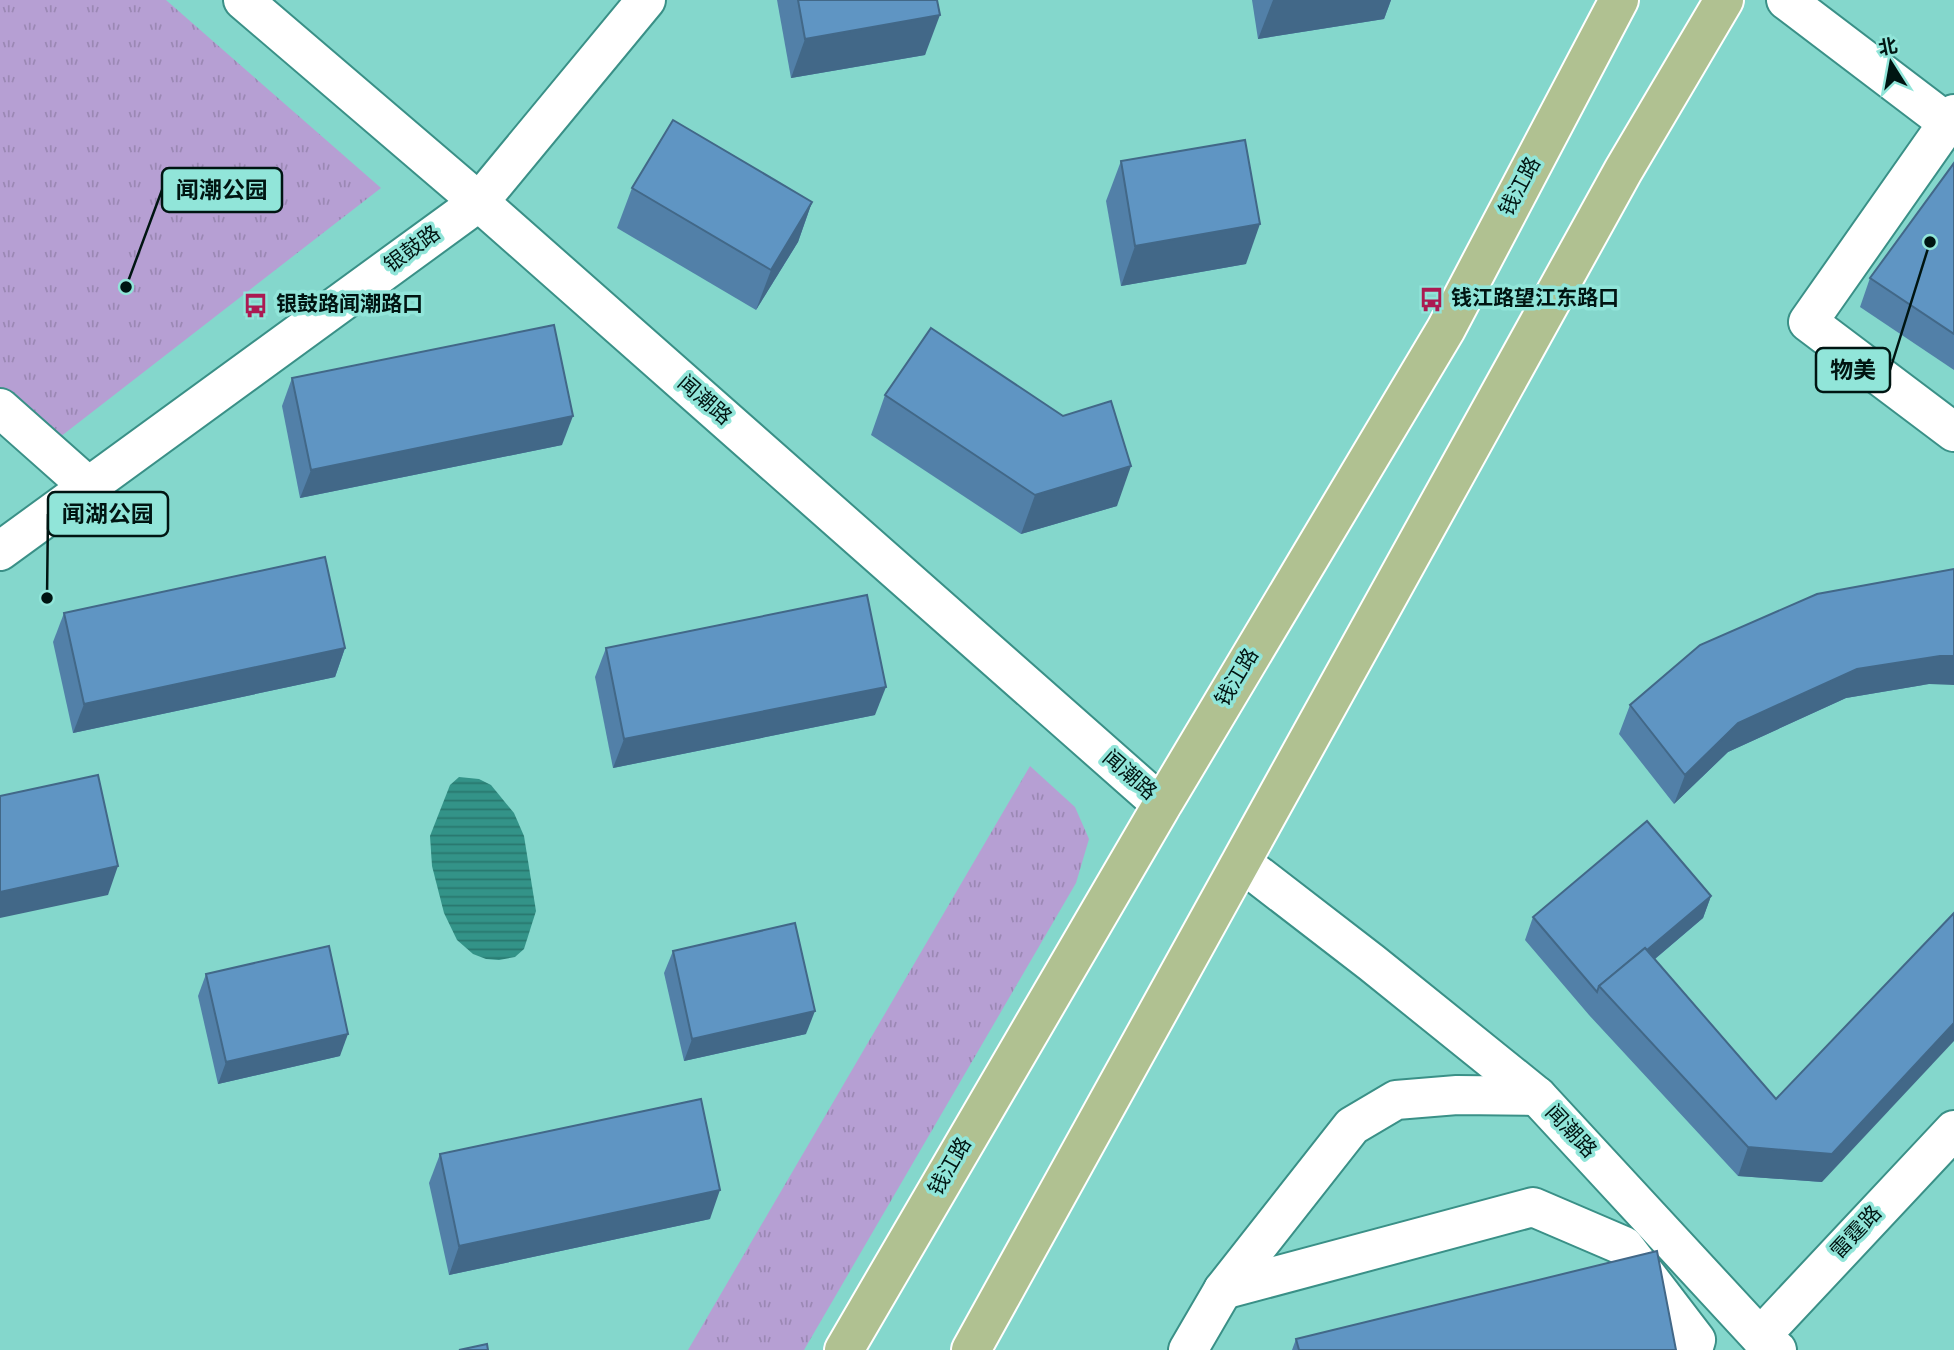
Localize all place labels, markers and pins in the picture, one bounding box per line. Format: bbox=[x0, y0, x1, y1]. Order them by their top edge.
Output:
callout: 闻潮公园 bbox=[162, 168, 282, 212]
bus stop icon: 钱江路望江东路口 bbox=[1417, 285, 1445, 313]
place label: 钱江路望江东路口 bbox=[1451, 286, 1619, 313]
bus stop icon: 银鼓路闻潮路口 bbox=[242, 291, 270, 319]
place label: 银鼓路闻潮路口 bbox=[276, 292, 423, 319]
callout: 物美 bbox=[1816, 348, 1890, 392]
callout: 闻湖公园 bbox=[48, 492, 168, 536]

